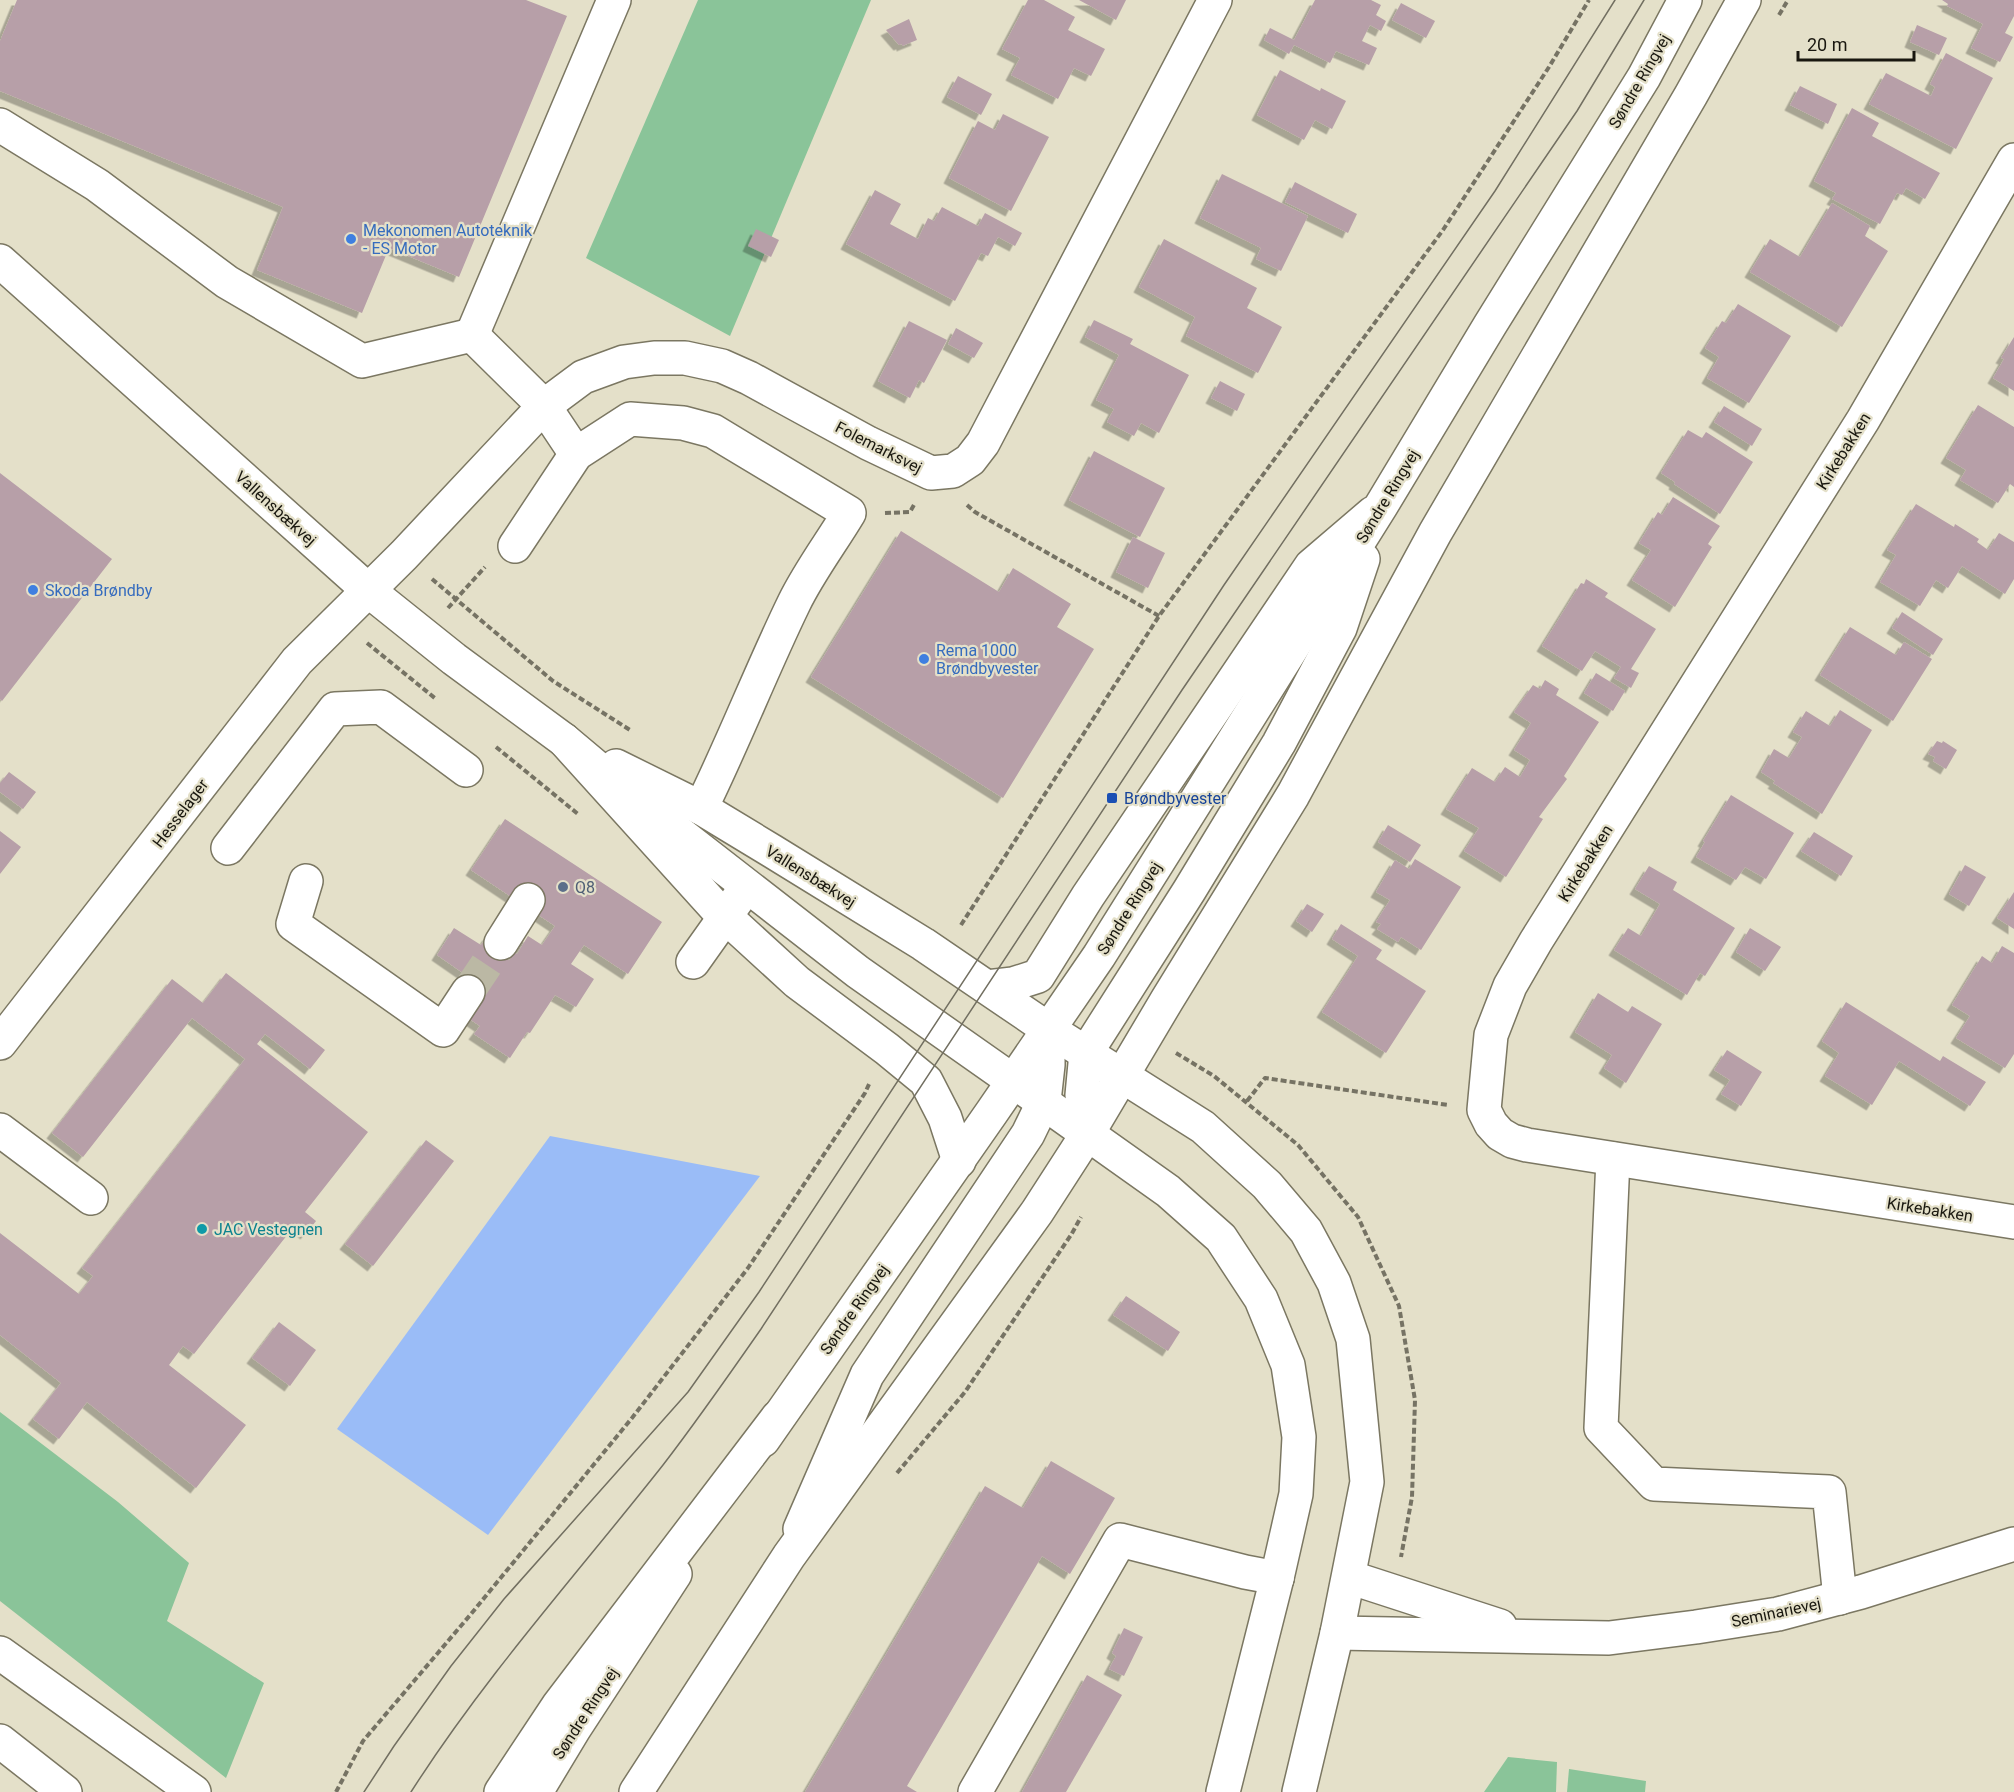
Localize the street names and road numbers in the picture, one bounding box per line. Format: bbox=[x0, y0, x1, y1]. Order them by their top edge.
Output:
street label: Søndre Ringvej bbox=[1605, 31, 1674, 132]
street label: Kirkebakken bbox=[1812, 409, 1874, 493]
street label: Folemarksvej bbox=[832, 417, 925, 477]
street label: Søndre Ringvej bbox=[1352, 446, 1423, 546]
street label: Vallensbækvej bbox=[231, 467, 320, 550]
street label: Hesselager bbox=[149, 775, 213, 851]
street label: Kirkebakken bbox=[1554, 821, 1616, 905]
street label: Vallensbækvej bbox=[762, 841, 859, 912]
street label: Søndre Ringvej bbox=[1093, 858, 1165, 958]
street label: Kirkebakken bbox=[1886, 1193, 1974, 1226]
street label: Søndre Ringvej bbox=[816, 1261, 893, 1358]
street label: Seminarievej bbox=[1730, 1594, 1823, 1631]
street label: Søndre Ringvej bbox=[549, 1664, 622, 1763]

